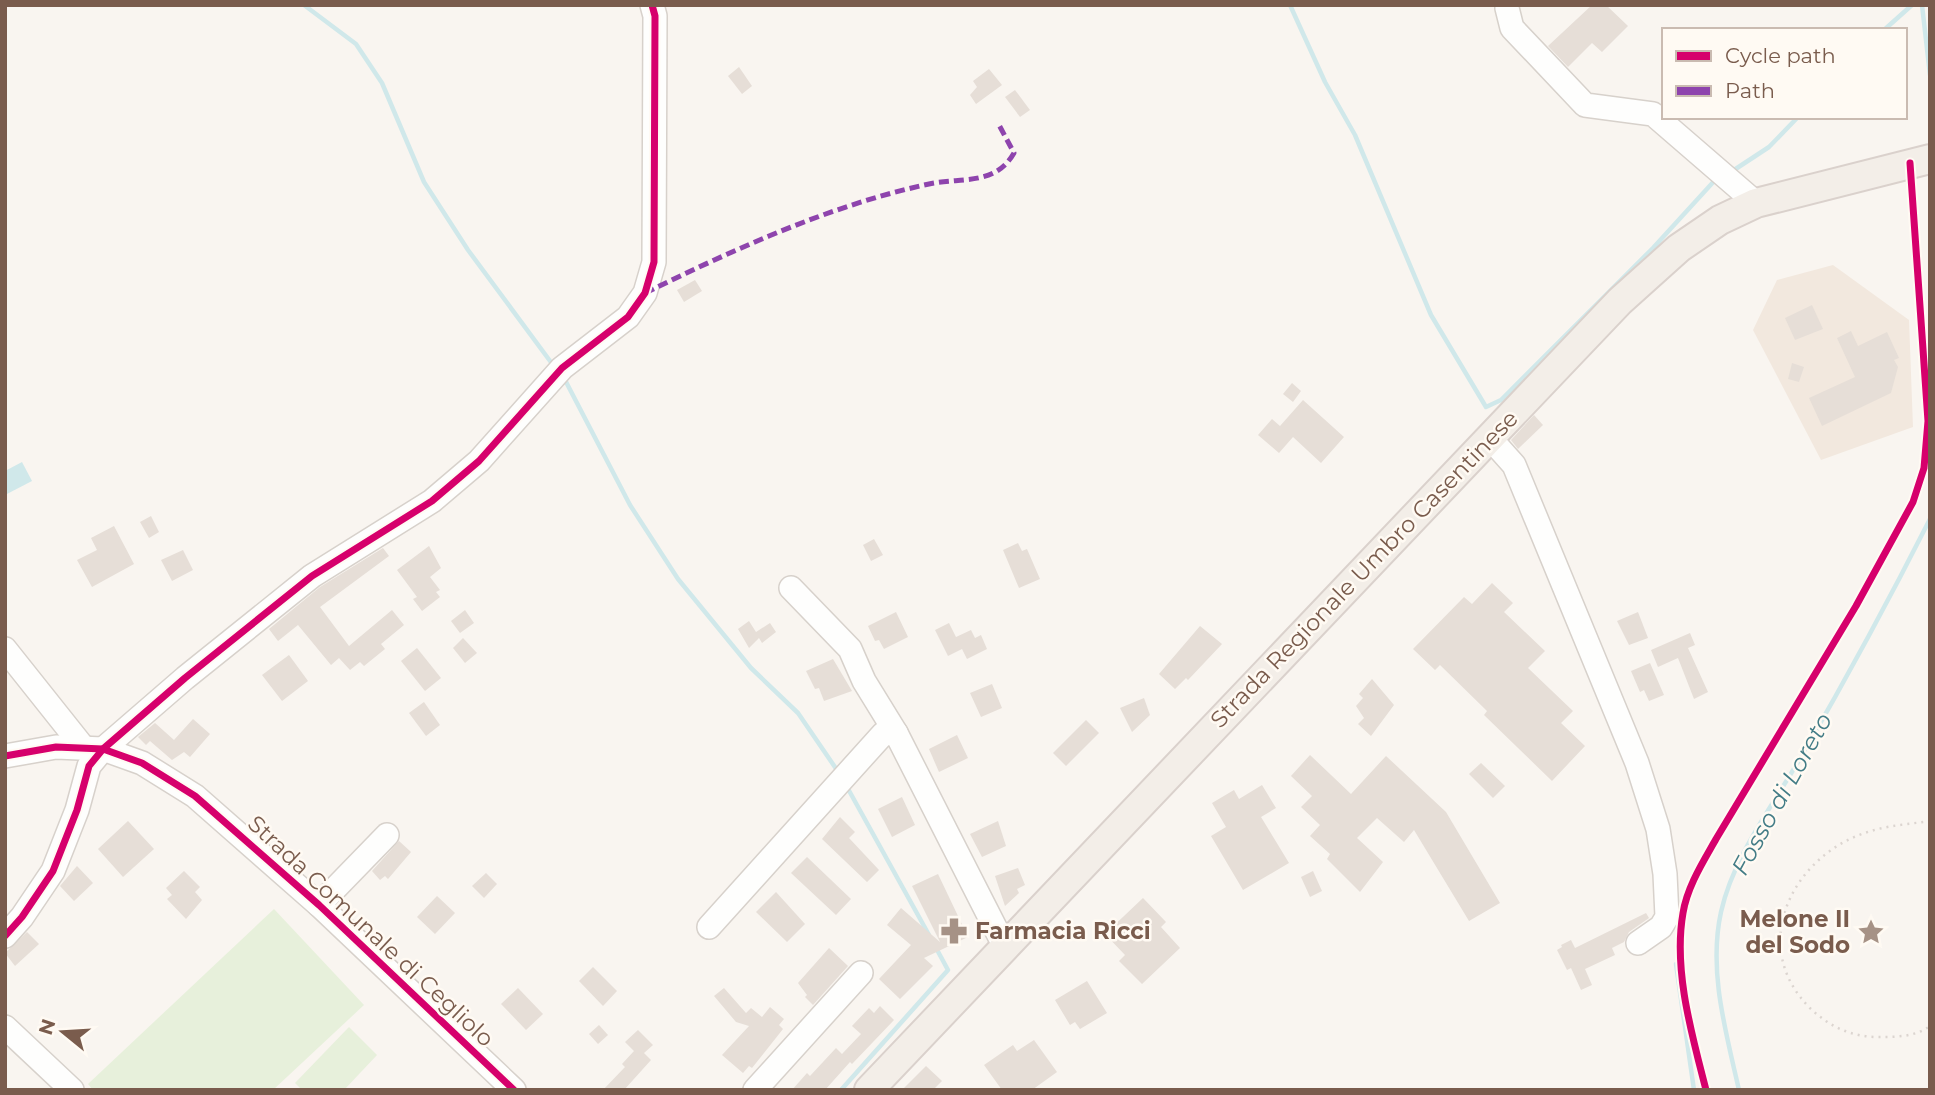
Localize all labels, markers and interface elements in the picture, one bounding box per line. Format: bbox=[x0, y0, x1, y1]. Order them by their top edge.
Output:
legend bbox=[1662, 28, 1907, 119]
text: Cycle path bbox=[1725, 43, 1836, 68]
text: Path bbox=[1725, 78, 1775, 103]
street label: Strada Regionale Umbro Casentinese bbox=[1204, 404, 1524, 734]
water label: Fosso di Loreto bbox=[1725, 708, 1838, 880]
street label: Strada Comunale di Cegliolo bbox=[242, 809, 500, 1053]
place label: Melone II del Sodo bbox=[1739, 905, 1850, 959]
pharmacy icon: Farmacia Ricci bbox=[939, 916, 969, 946]
place label: Farmacia Ricci bbox=[975, 917, 1151, 945]
place icon: Melone II del Sodo bbox=[1856, 917, 1886, 947]
north arrow bbox=[28, 997, 98, 1067]
text: N bbox=[34, 1016, 61, 1038]

